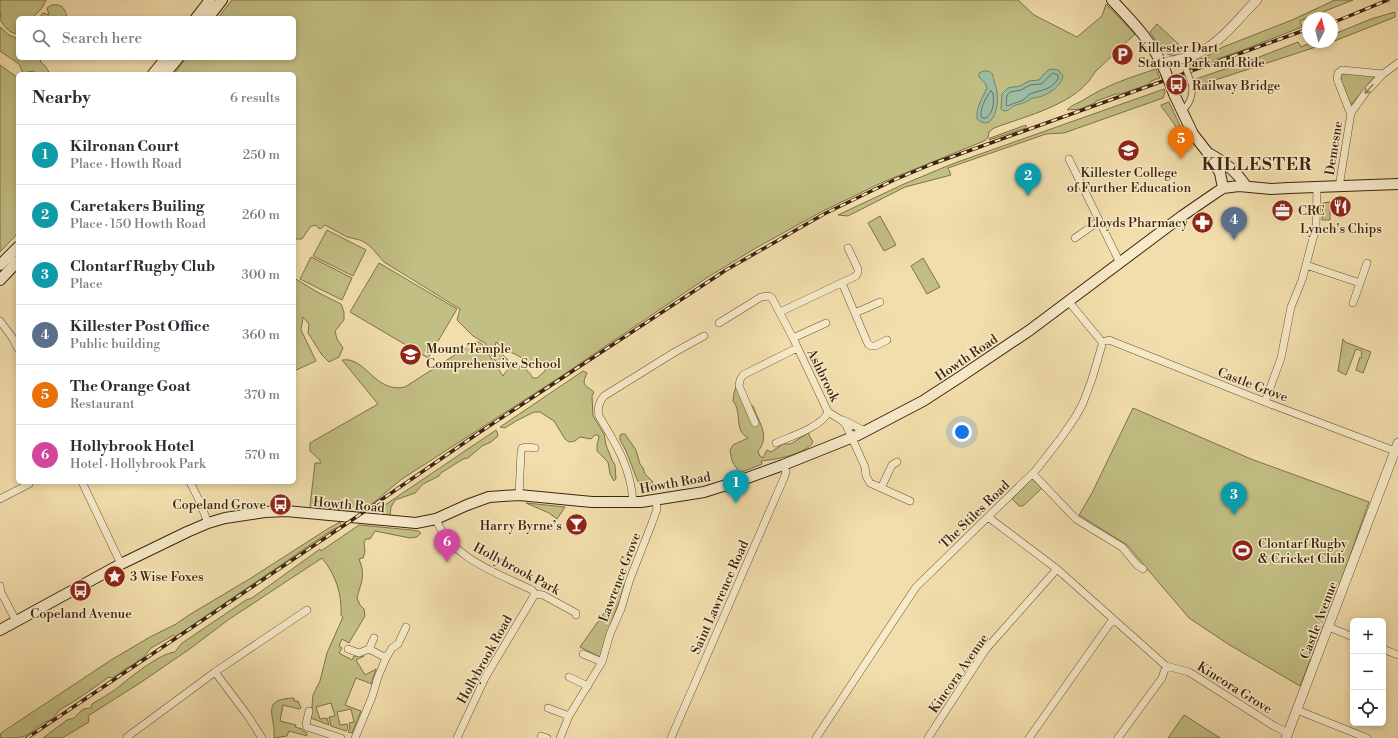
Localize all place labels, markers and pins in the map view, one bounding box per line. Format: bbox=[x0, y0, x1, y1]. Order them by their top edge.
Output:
place label: Killester Dart Station Park and Ride bbox=[1138, 40, 1265, 71]
parking icon: Killester Dart Station Park and Ride bbox=[1109, 41, 1135, 67]
bus stop icon: Railway Bridge bbox=[1163, 72, 1189, 98]
place label: Railway Bridge bbox=[1192, 78, 1281, 94]
pin: 5 bbox=[1168, 126, 1194, 159]
school or university icon: Killester College of Further Education bbox=[1116, 137, 1142, 163]
pin: 2 bbox=[1015, 163, 1041, 196]
place label: Killester College of Further Education bbox=[1067, 165, 1192, 196]
restaurant icon: Lynch's Chips bbox=[1328, 193, 1354, 219]
office icon: CRC bbox=[1270, 197, 1296, 223]
place label: CRC bbox=[1298, 203, 1325, 219]
pin: 4 bbox=[1221, 207, 1247, 240]
pharmacy icon: Lloyds Pharmacy bbox=[1190, 209, 1216, 235]
place label: Lloyds Pharmacy bbox=[1087, 215, 1189, 231]
place label: Lynch's Chips bbox=[1300, 221, 1382, 237]
place label: Mount Temple Comprehensive School bbox=[426, 341, 561, 372]
school or university icon: Mount Temple Comprehensive School bbox=[398, 342, 424, 368]
pin: 1 bbox=[723, 470, 749, 503]
pin: 3 bbox=[1221, 482, 1247, 515]
bus stop icon: Copeland Grove bbox=[268, 491, 294, 517]
place label: Copeland Grove bbox=[173, 497, 266, 513]
bar icon: Harry Byrne’s bbox=[564, 512, 590, 538]
place label: Harry Byrne’s bbox=[480, 518, 562, 534]
pin: 6 bbox=[434, 529, 460, 562]
place label: Clontarf Rugby & Cricket Club bbox=[1258, 536, 1348, 567]
sports icon: Clontarf Rugby & Cricket Club bbox=[1229, 537, 1255, 563]
place icon: 3 Wise Foxes bbox=[102, 563, 128, 589]
place label: 3 Wise Foxes bbox=[130, 569, 204, 585]
bus stop icon: Copeland Avenue bbox=[68, 578, 94, 604]
place label: Copeland Avenue bbox=[30, 606, 132, 622]

